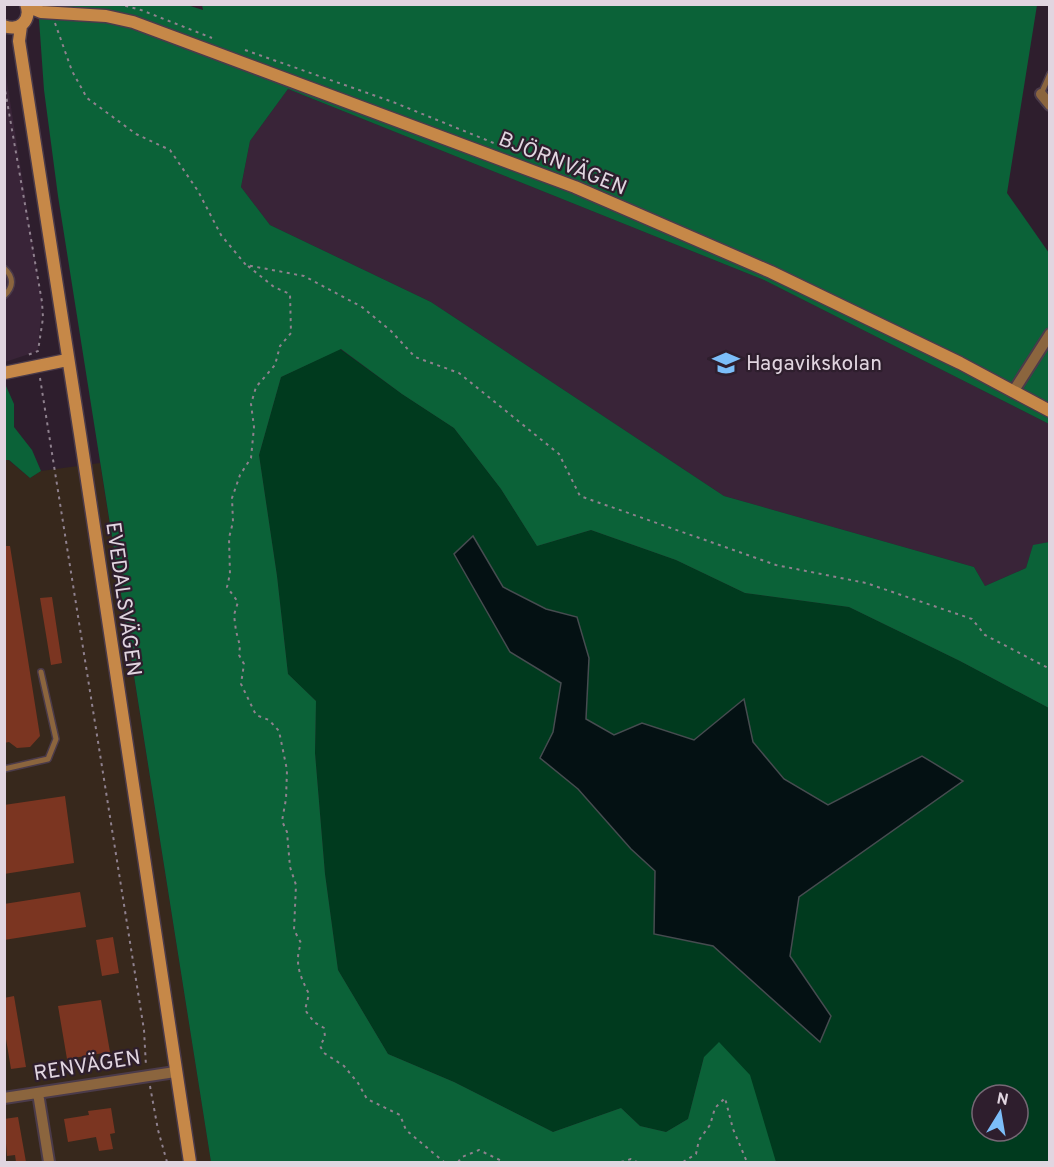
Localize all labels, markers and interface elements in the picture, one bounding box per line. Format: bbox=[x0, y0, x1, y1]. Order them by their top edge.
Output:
street label: BJÖRNVÄGEN bbox=[494, 126, 631, 202]
school or university icon: Hagavikskolan bbox=[711, 348, 741, 378]
place label: Hagavikskolan bbox=[746, 351, 882, 378]
street label: EVEDALSVÄGEN bbox=[98, 520, 147, 678]
street label: RENVÄGEN bbox=[32, 1045, 143, 1088]
north arrow bbox=[970, 1083, 1030, 1143]
text: N bbox=[995, 1089, 1010, 1111]

